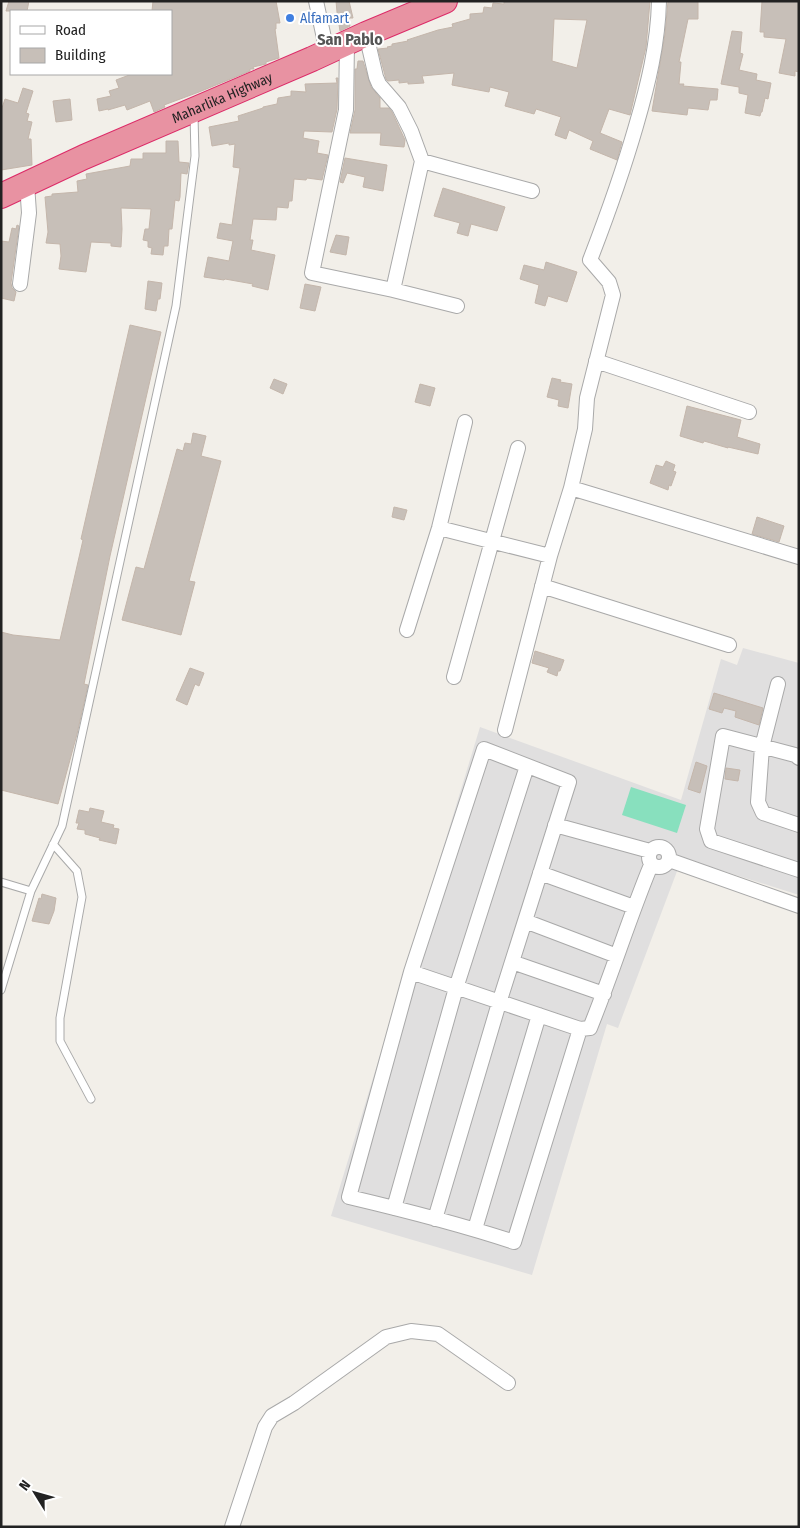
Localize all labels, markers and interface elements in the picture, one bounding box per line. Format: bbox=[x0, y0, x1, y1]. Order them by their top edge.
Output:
legend bbox=[10, 10, 172, 75]
place label: Alfamart bbox=[300, 10, 349, 27]
marker: Alfamart bbox=[284, 12, 296, 24]
text: Road bbox=[55, 21, 86, 39]
district label: San Pablo bbox=[317, 30, 383, 49]
text: Building bbox=[55, 46, 106, 64]
street label: Maharlika Highway bbox=[169, 68, 276, 127]
north arrow bbox=[10, 1468, 60, 1518]
text: N bbox=[16, 1477, 34, 1494]

